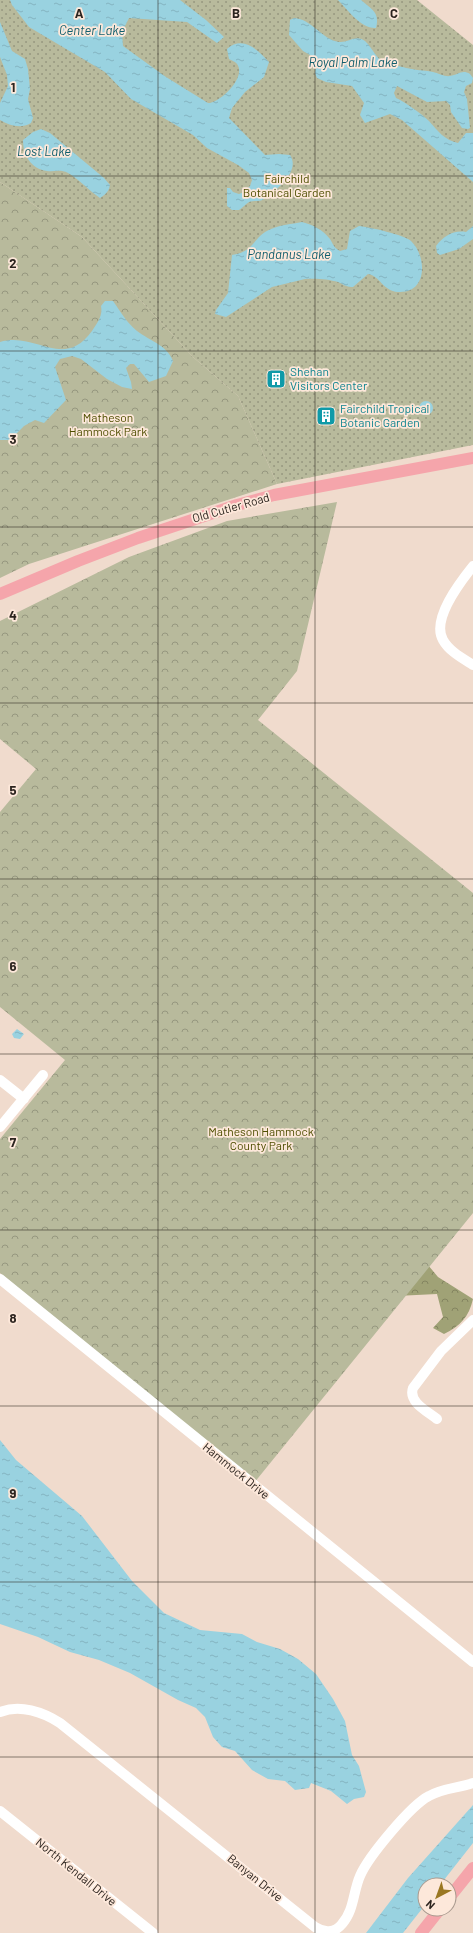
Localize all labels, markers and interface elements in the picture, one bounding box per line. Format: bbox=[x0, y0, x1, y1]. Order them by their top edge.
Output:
text: A bbox=[75, 5, 84, 21]
text: B bbox=[232, 5, 240, 21]
text: C bbox=[390, 5, 398, 21]
water label: Center Lake bbox=[59, 22, 125, 38]
water label: Royal Palm Lake bbox=[308, 54, 398, 70]
text: 1 bbox=[11, 79, 15, 95]
water label: Lost Lake bbox=[17, 143, 71, 159]
park label: Fairchild Botanical Garden bbox=[243, 171, 331, 199]
water label: Pandanus Lake bbox=[247, 246, 331, 262]
text: 2 bbox=[9, 255, 17, 271]
place label: Shehan Visitors Center bbox=[290, 364, 368, 392]
building icon: Shehan Visitors Center bbox=[265, 368, 287, 390]
place label: Fairchild Tropical Botanic Garden bbox=[340, 401, 429, 429]
building icon: Fairchild Tropical Botanic Garden bbox=[315, 405, 337, 427]
park label: Matheson Hammock Park bbox=[69, 410, 147, 438]
text: 3 bbox=[9, 431, 17, 447]
street label: Old Cutler Road bbox=[190, 489, 271, 525]
text: 4 bbox=[9, 607, 17, 623]
text: 5 bbox=[9, 782, 17, 798]
text: 6 bbox=[10, 958, 17, 974]
park label: Matheson Hammock County Park bbox=[208, 1124, 314, 1152]
text: 7 bbox=[10, 1134, 17, 1150]
text: 8 bbox=[9, 1310, 17, 1326]
street label: Hammock Drive bbox=[200, 1439, 273, 1501]
text: 9 bbox=[10, 1485, 17, 1501]
street label: North Kendall Drive bbox=[33, 1834, 120, 1908]
street label: Banyan Drive bbox=[225, 1851, 286, 1904]
north arrow bbox=[417, 1877, 457, 1917]
text: N bbox=[423, 1898, 437, 1912]

